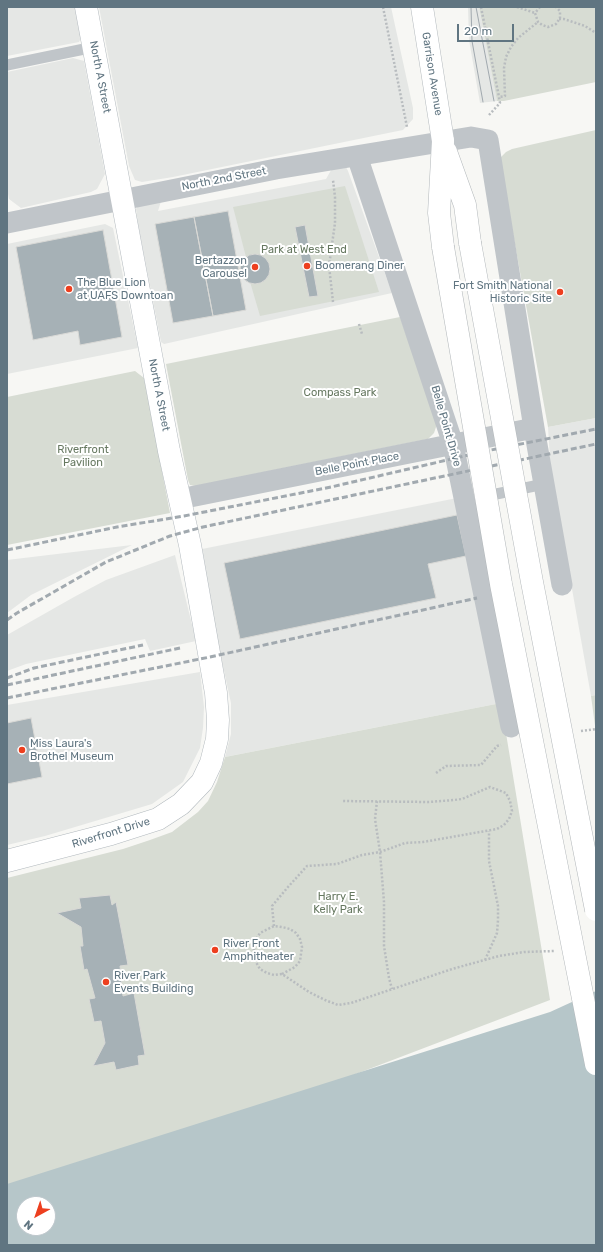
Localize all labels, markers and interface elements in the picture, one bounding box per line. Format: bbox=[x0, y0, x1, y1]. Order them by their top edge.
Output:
scale bar bbox=[459, 16, 516, 42]
text: 20 m bbox=[464, 24, 492, 38]
street label: Garrison Avenue bbox=[419, 31, 445, 117]
street label: North A Street bbox=[86, 40, 114, 114]
street label: North 2nd Street bbox=[181, 164, 267, 194]
park label: Park at West End bbox=[261, 243, 347, 257]
place label: Bertazzon Carousel bbox=[195, 254, 247, 280]
place label: Boomerang Diner bbox=[315, 259, 404, 273]
marker: Boomerang Diner bbox=[302, 261, 312, 271]
marker: Bertazzon Carousel bbox=[250, 262, 260, 272]
place label: The Blue Lion at UAFS Downtoan bbox=[77, 276, 173, 302]
place label: Fort Smith National Historic Site bbox=[453, 279, 552, 305]
marker: The Blue Lion at UAFS Downtoan bbox=[64, 284, 74, 294]
marker: Fort Smith National Historic Site bbox=[555, 287, 565, 297]
street label: North A Street bbox=[145, 358, 173, 432]
street label: Belle Point Drive bbox=[428, 384, 464, 468]
park label: Compass Park bbox=[304, 386, 376, 400]
park label: Riverfront Pavilion bbox=[57, 443, 109, 469]
street label: Belle Point Place bbox=[314, 449, 400, 479]
place label: Miss Laura's Brothel Museum bbox=[30, 737, 114, 763]
marker: Miss Laura's Brothel Museum bbox=[17, 745, 27, 755]
street label: Riverfront Drive bbox=[70, 815, 152, 851]
park label: Harry E. Kelly Park bbox=[313, 890, 363, 916]
place label: River Front Amphitheater bbox=[223, 937, 294, 963]
marker: River Front Amphitheater bbox=[210, 945, 220, 955]
place label: River Park Events Building bbox=[114, 969, 193, 995]
marker: River Park Events Building bbox=[101, 977, 111, 987]
north arrow bbox=[16, 1196, 56, 1236]
text: N bbox=[21, 1217, 36, 1232]

